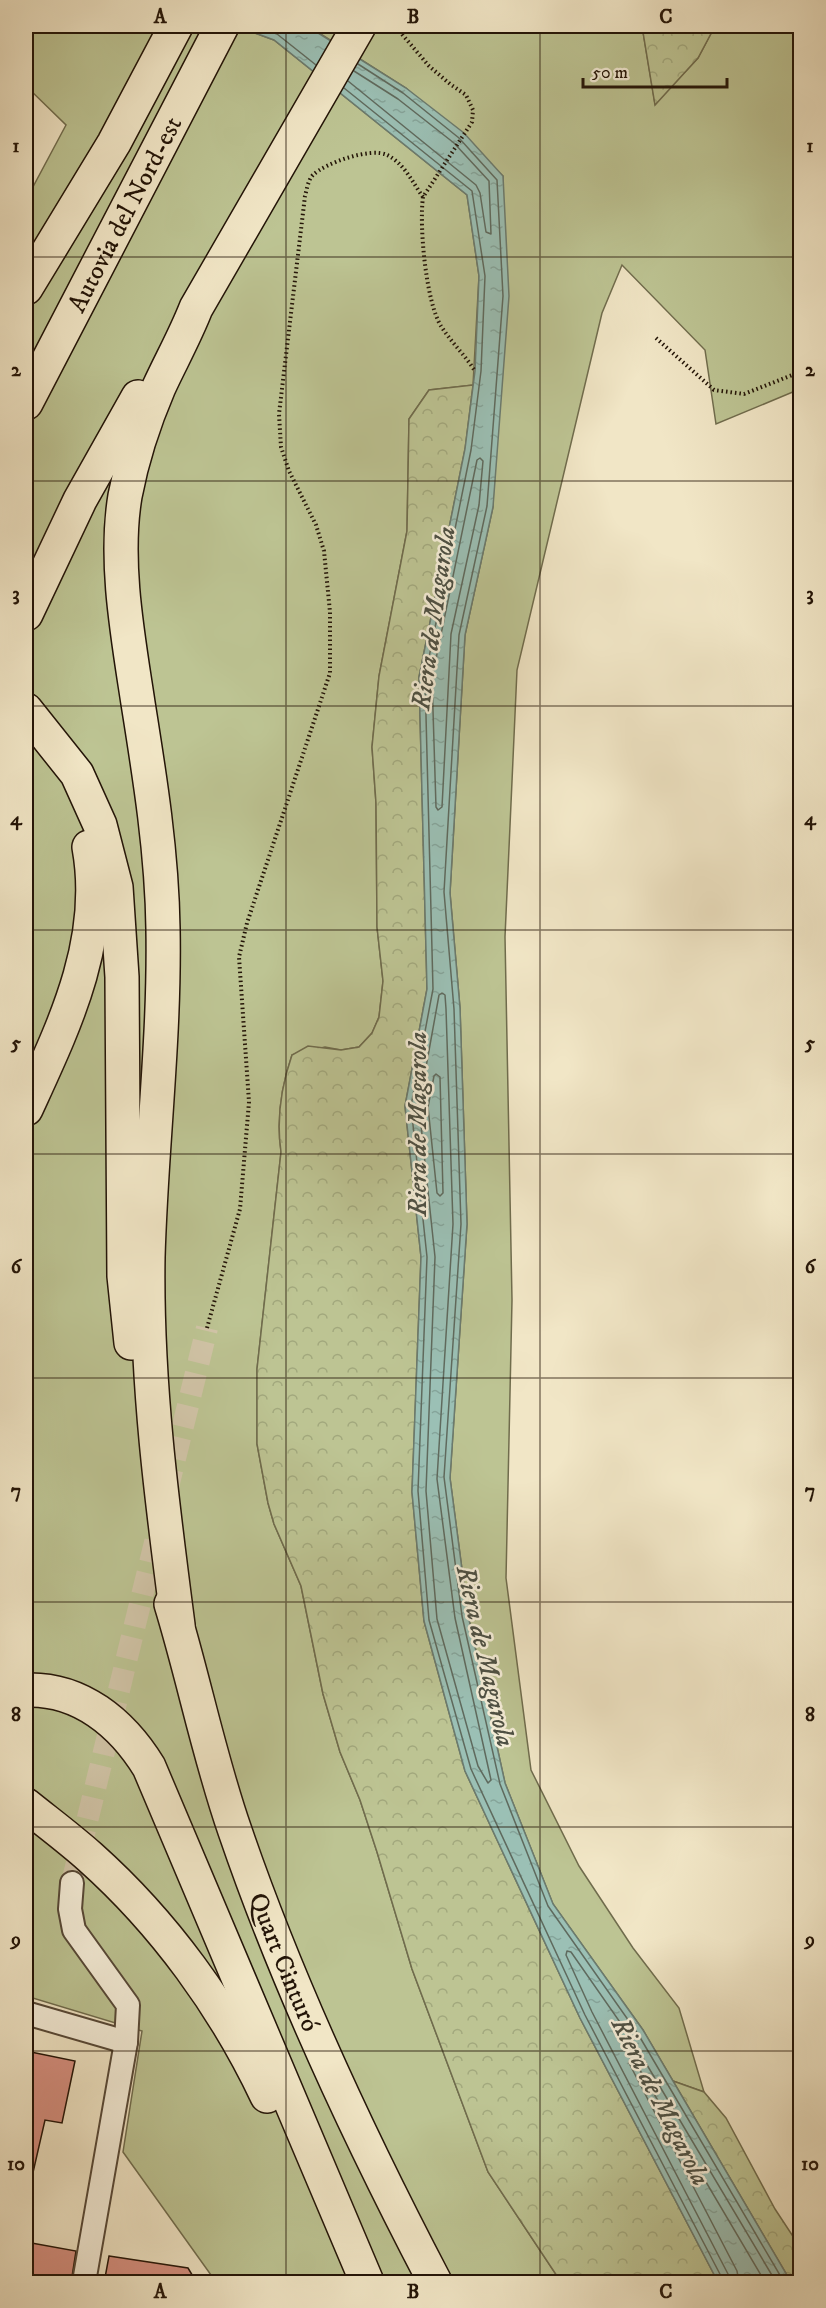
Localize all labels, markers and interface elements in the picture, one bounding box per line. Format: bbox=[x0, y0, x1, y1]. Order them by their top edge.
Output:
text: A bbox=[153, 5, 168, 30]
text: B bbox=[407, 5, 419, 30]
text: C bbox=[659, 5, 673, 30]
scale bar bbox=[583, 51, 727, 89]
text: 50 m bbox=[592, 62, 628, 84]
street label: Autovia del Nord-est bbox=[61, 111, 190, 318]
text: 1 bbox=[12, 134, 20, 159]
text: 1 bbox=[806, 134, 814, 159]
text: 2 bbox=[11, 358, 22, 383]
text: 2 bbox=[805, 358, 816, 383]
water label: Riera de Magarola bbox=[404, 524, 464, 713]
text: 3 bbox=[12, 582, 20, 607]
text: 3 bbox=[806, 582, 814, 607]
text: 4 bbox=[10, 807, 23, 832]
text: 4 bbox=[804, 807, 817, 832]
text: 5 bbox=[10, 1031, 21, 1056]
water label: Riera de Magarola bbox=[401, 1031, 435, 1218]
text: 5 bbox=[804, 1031, 815, 1056]
text: 6 bbox=[11, 1255, 23, 1280]
text: 6 bbox=[805, 1255, 817, 1280]
text: 7 bbox=[11, 1479, 21, 1504]
text: 7 bbox=[805, 1479, 815, 1504]
water label: Riera de Magarola bbox=[447, 1561, 522, 1750]
text: 8 bbox=[11, 1703, 21, 1728]
text: 8 bbox=[805, 1703, 815, 1728]
street label: Quart Cinturó bbox=[241, 1888, 327, 2037]
text: 9 bbox=[9, 1928, 21, 1953]
text: 9 bbox=[803, 1928, 815, 1953]
water label: Riera de Magarola bbox=[602, 2010, 717, 2192]
text: 10 bbox=[7, 2152, 25, 2177]
text: 10 bbox=[801, 2152, 819, 2177]
text: A bbox=[153, 2280, 168, 2305]
text: B bbox=[407, 2280, 419, 2305]
text: C bbox=[659, 2280, 673, 2305]

